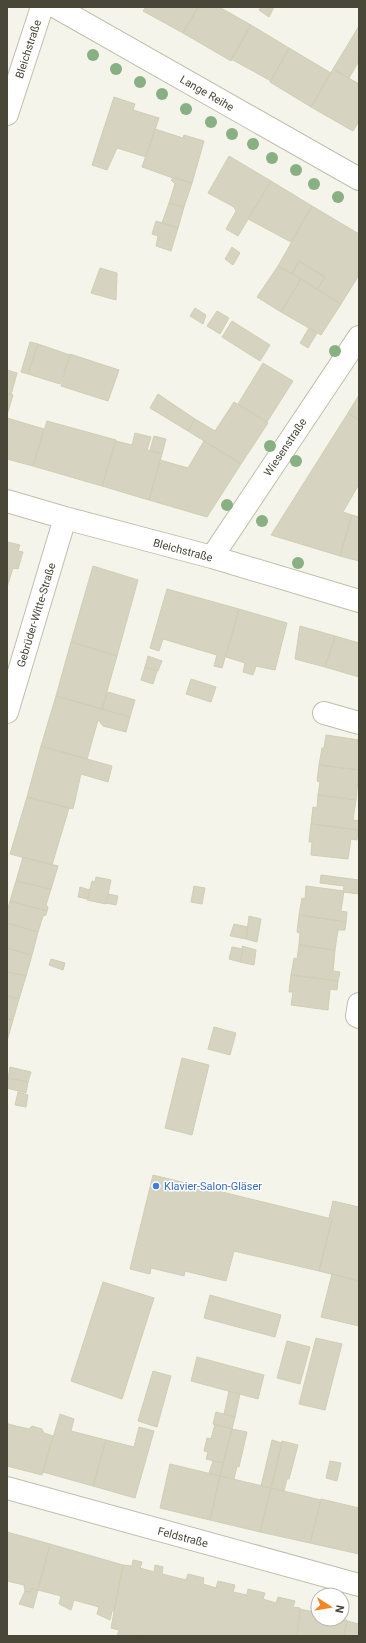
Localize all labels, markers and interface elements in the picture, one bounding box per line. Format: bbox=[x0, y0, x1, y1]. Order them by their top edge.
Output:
street label: Bleichstraße bbox=[13, 18, 44, 80]
street label: Lange Reihe bbox=[178, 73, 236, 114]
street label: Wiesenstraße bbox=[261, 416, 310, 479]
street label: Bleichstraße bbox=[152, 536, 214, 565]
street label: Gebrüder-Witte-Straße bbox=[14, 561, 59, 669]
place label: Klavier-Salon-Gläser bbox=[164, 1180, 262, 1193]
marker: Klavier-Salon-Gläser bbox=[151, 1181, 161, 1191]
street label: Feldstraße bbox=[156, 1524, 210, 1551]
north arrow bbox=[310, 1587, 350, 1627]
text: N bbox=[332, 1604, 346, 1614]

